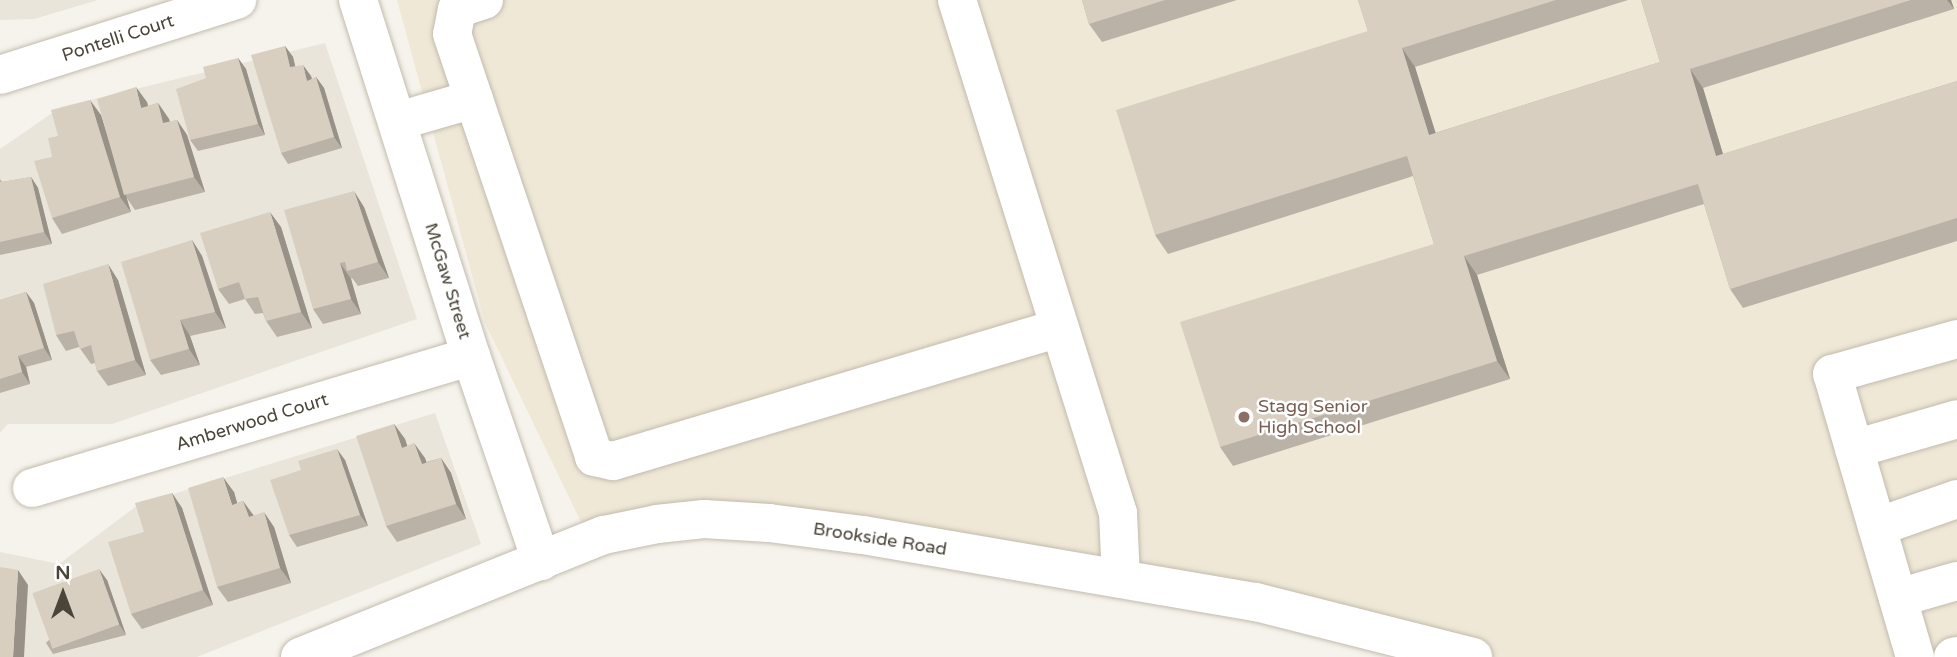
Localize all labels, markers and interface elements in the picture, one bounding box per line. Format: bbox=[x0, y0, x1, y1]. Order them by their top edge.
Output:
street label: Pontelli Court bbox=[59, 10, 177, 66]
street label: McGaw Street bbox=[420, 220, 476, 342]
street label: Amberwood Court bbox=[173, 389, 331, 455]
place label: Stagg Senior High School bbox=[1258, 396, 1368, 438]
marker: Stagg Senior High School bbox=[1236, 409, 1252, 425]
street label: Brookside Road bbox=[812, 518, 948, 560]
north arrow bbox=[28, 559, 98, 629]
text: N bbox=[55, 562, 71, 584]

